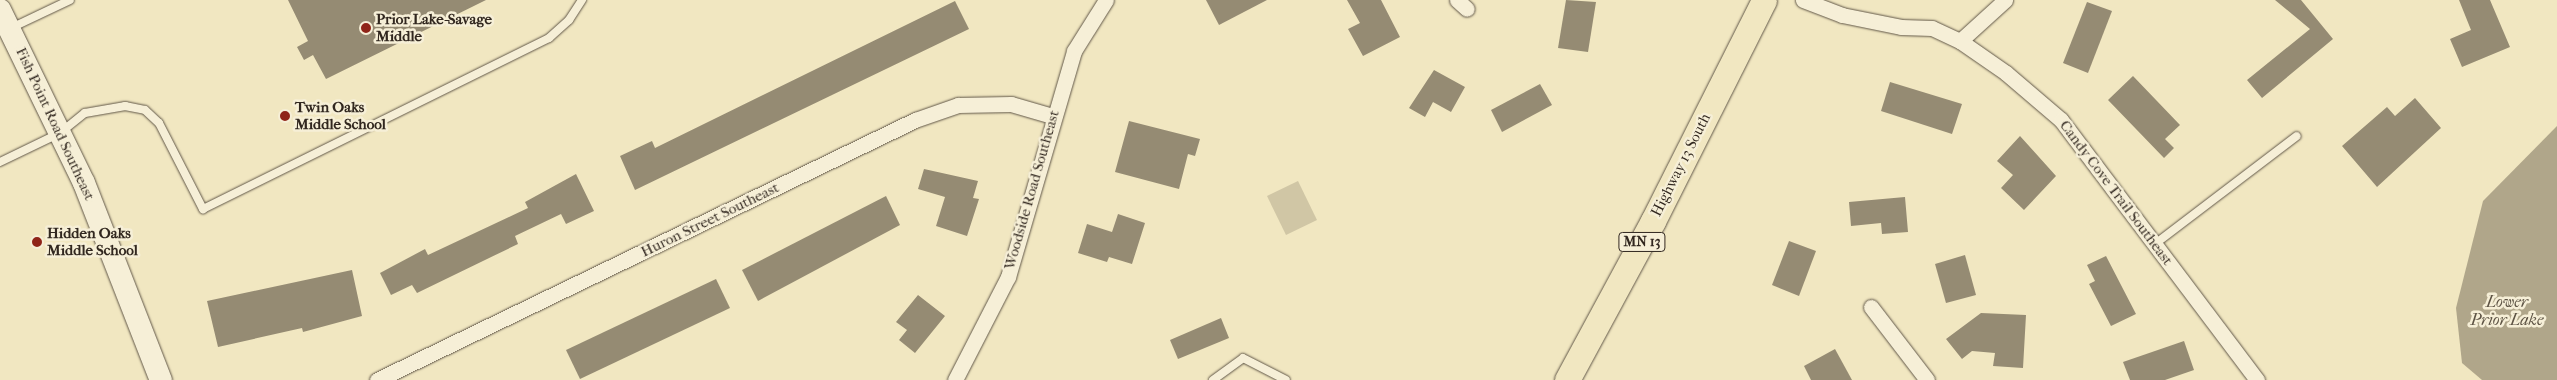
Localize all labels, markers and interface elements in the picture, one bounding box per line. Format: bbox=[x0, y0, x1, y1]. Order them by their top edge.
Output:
place label: Prior Lake-Savage Middle bbox=[376, 10, 492, 45]
marker: Prior Lake-Savage Middle bbox=[360, 22, 372, 34]
street label: Fish Point Road Southeast bbox=[12, 45, 98, 203]
place label: Twin Oaks Middle School bbox=[295, 98, 386, 133]
street label: Woodside Road Southeast bbox=[1001, 108, 1063, 272]
marker: Twin Oaks Middle School bbox=[279, 110, 291, 122]
street label: Highway 13 South bbox=[1647, 110, 1715, 220]
street label: Candy Cove Trail Southeast bbox=[2056, 117, 2176, 269]
street label: Huron Street Southeast bbox=[638, 179, 782, 261]
place label: Hidden Oaks Middle School bbox=[47, 224, 138, 259]
road number: MN 13 bbox=[1618, 230, 1666, 253]
marker: Hidden Oaks Middle School bbox=[31, 236, 43, 248]
water label: Lower Prior Lake bbox=[2471, 292, 2543, 330]

